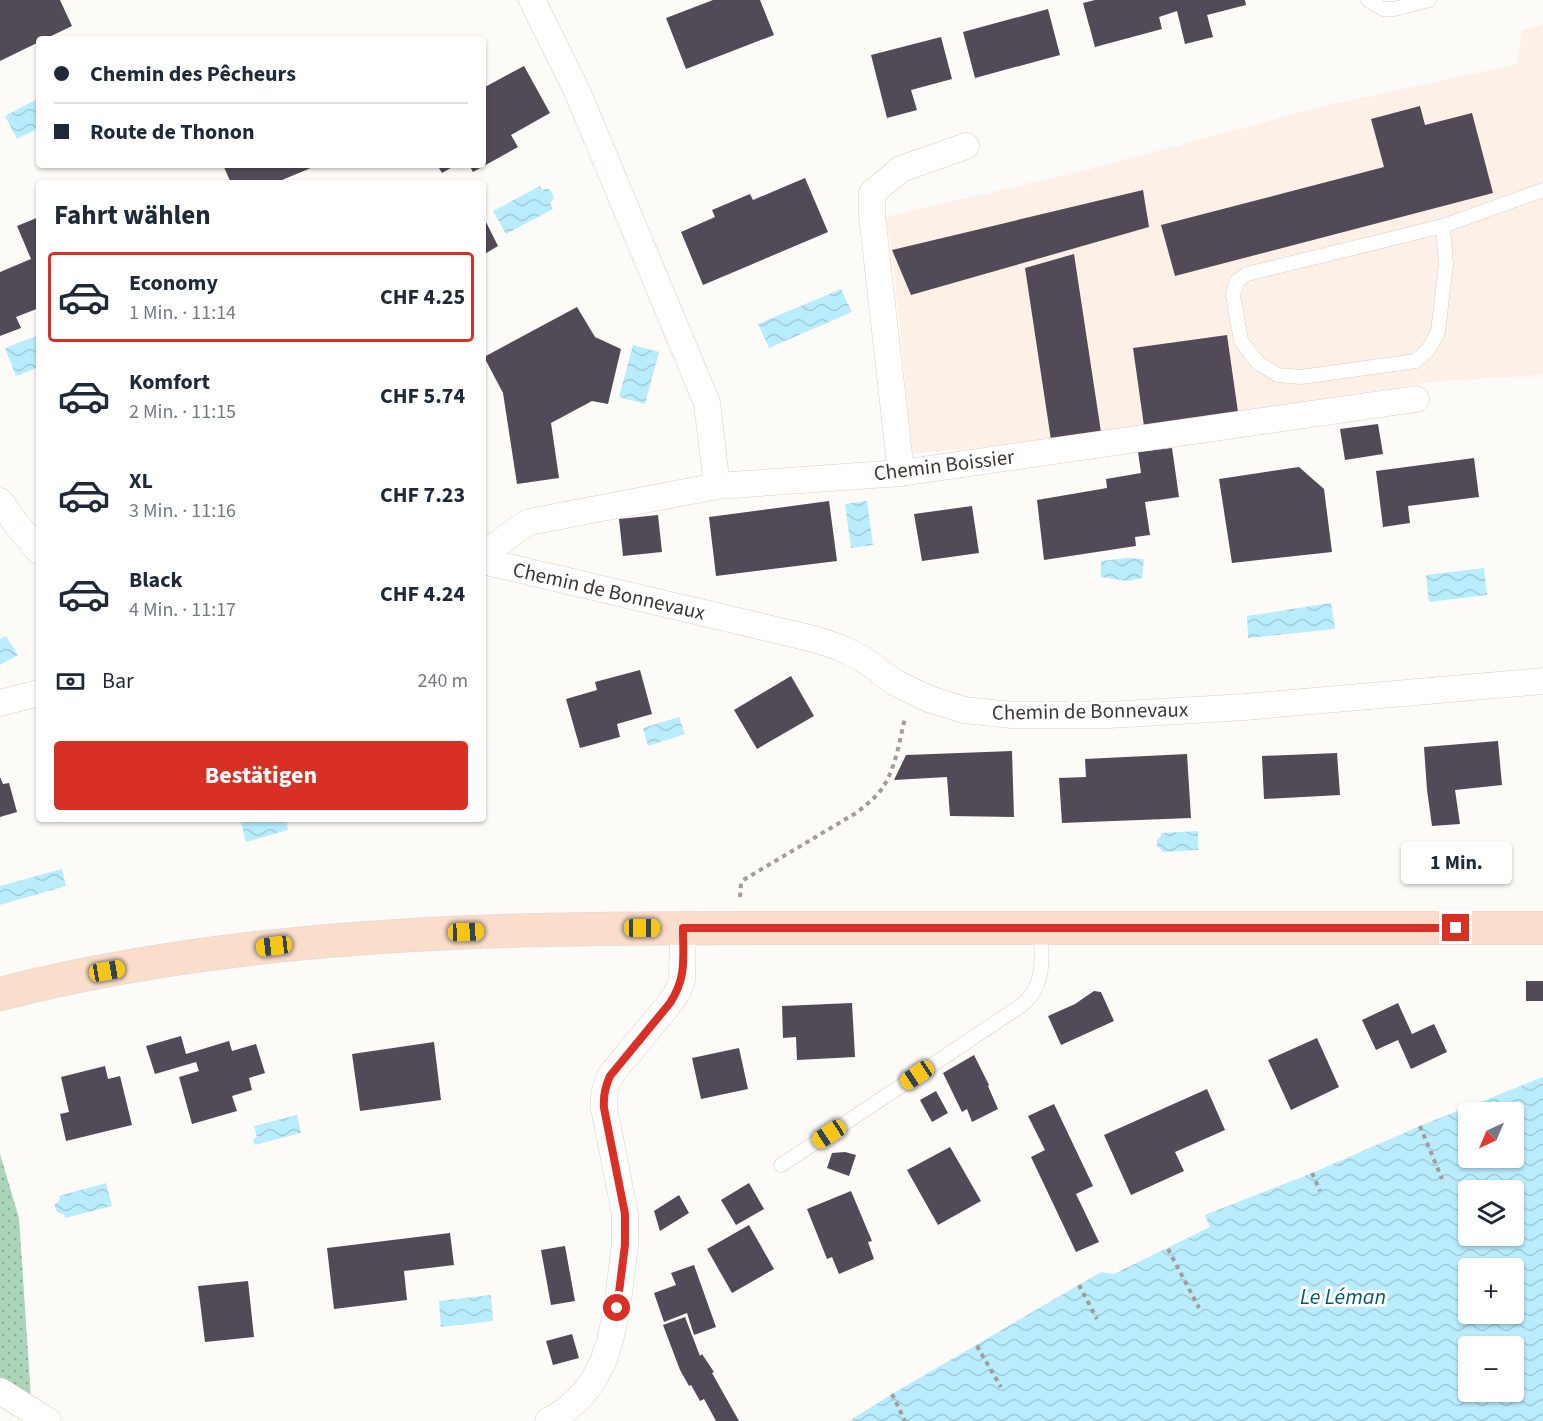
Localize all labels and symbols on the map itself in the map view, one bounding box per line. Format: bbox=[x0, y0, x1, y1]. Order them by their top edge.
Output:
street label: Chemin Boissier bbox=[872, 441, 1017, 489]
street label: Chemin de Bonnevaux bbox=[510, 554, 709, 628]
street label: Chemin de Bonnevaux bbox=[992, 694, 1189, 728]
callout: 1 Min. bbox=[1400, 841, 1512, 883]
route end bbox=[1442, 914, 1469, 941]
car bbox=[624, 919, 660, 937]
car bbox=[448, 922, 484, 942]
car bbox=[255, 935, 293, 957]
car bbox=[88, 959, 126, 983]
car bbox=[897, 1057, 937, 1093]
north arrow bbox=[1458, 1102, 1524, 1168]
car bbox=[809, 1117, 849, 1151]
water label: Le Léman bbox=[1300, 1281, 1386, 1313]
route start bbox=[603, 1294, 630, 1321]

